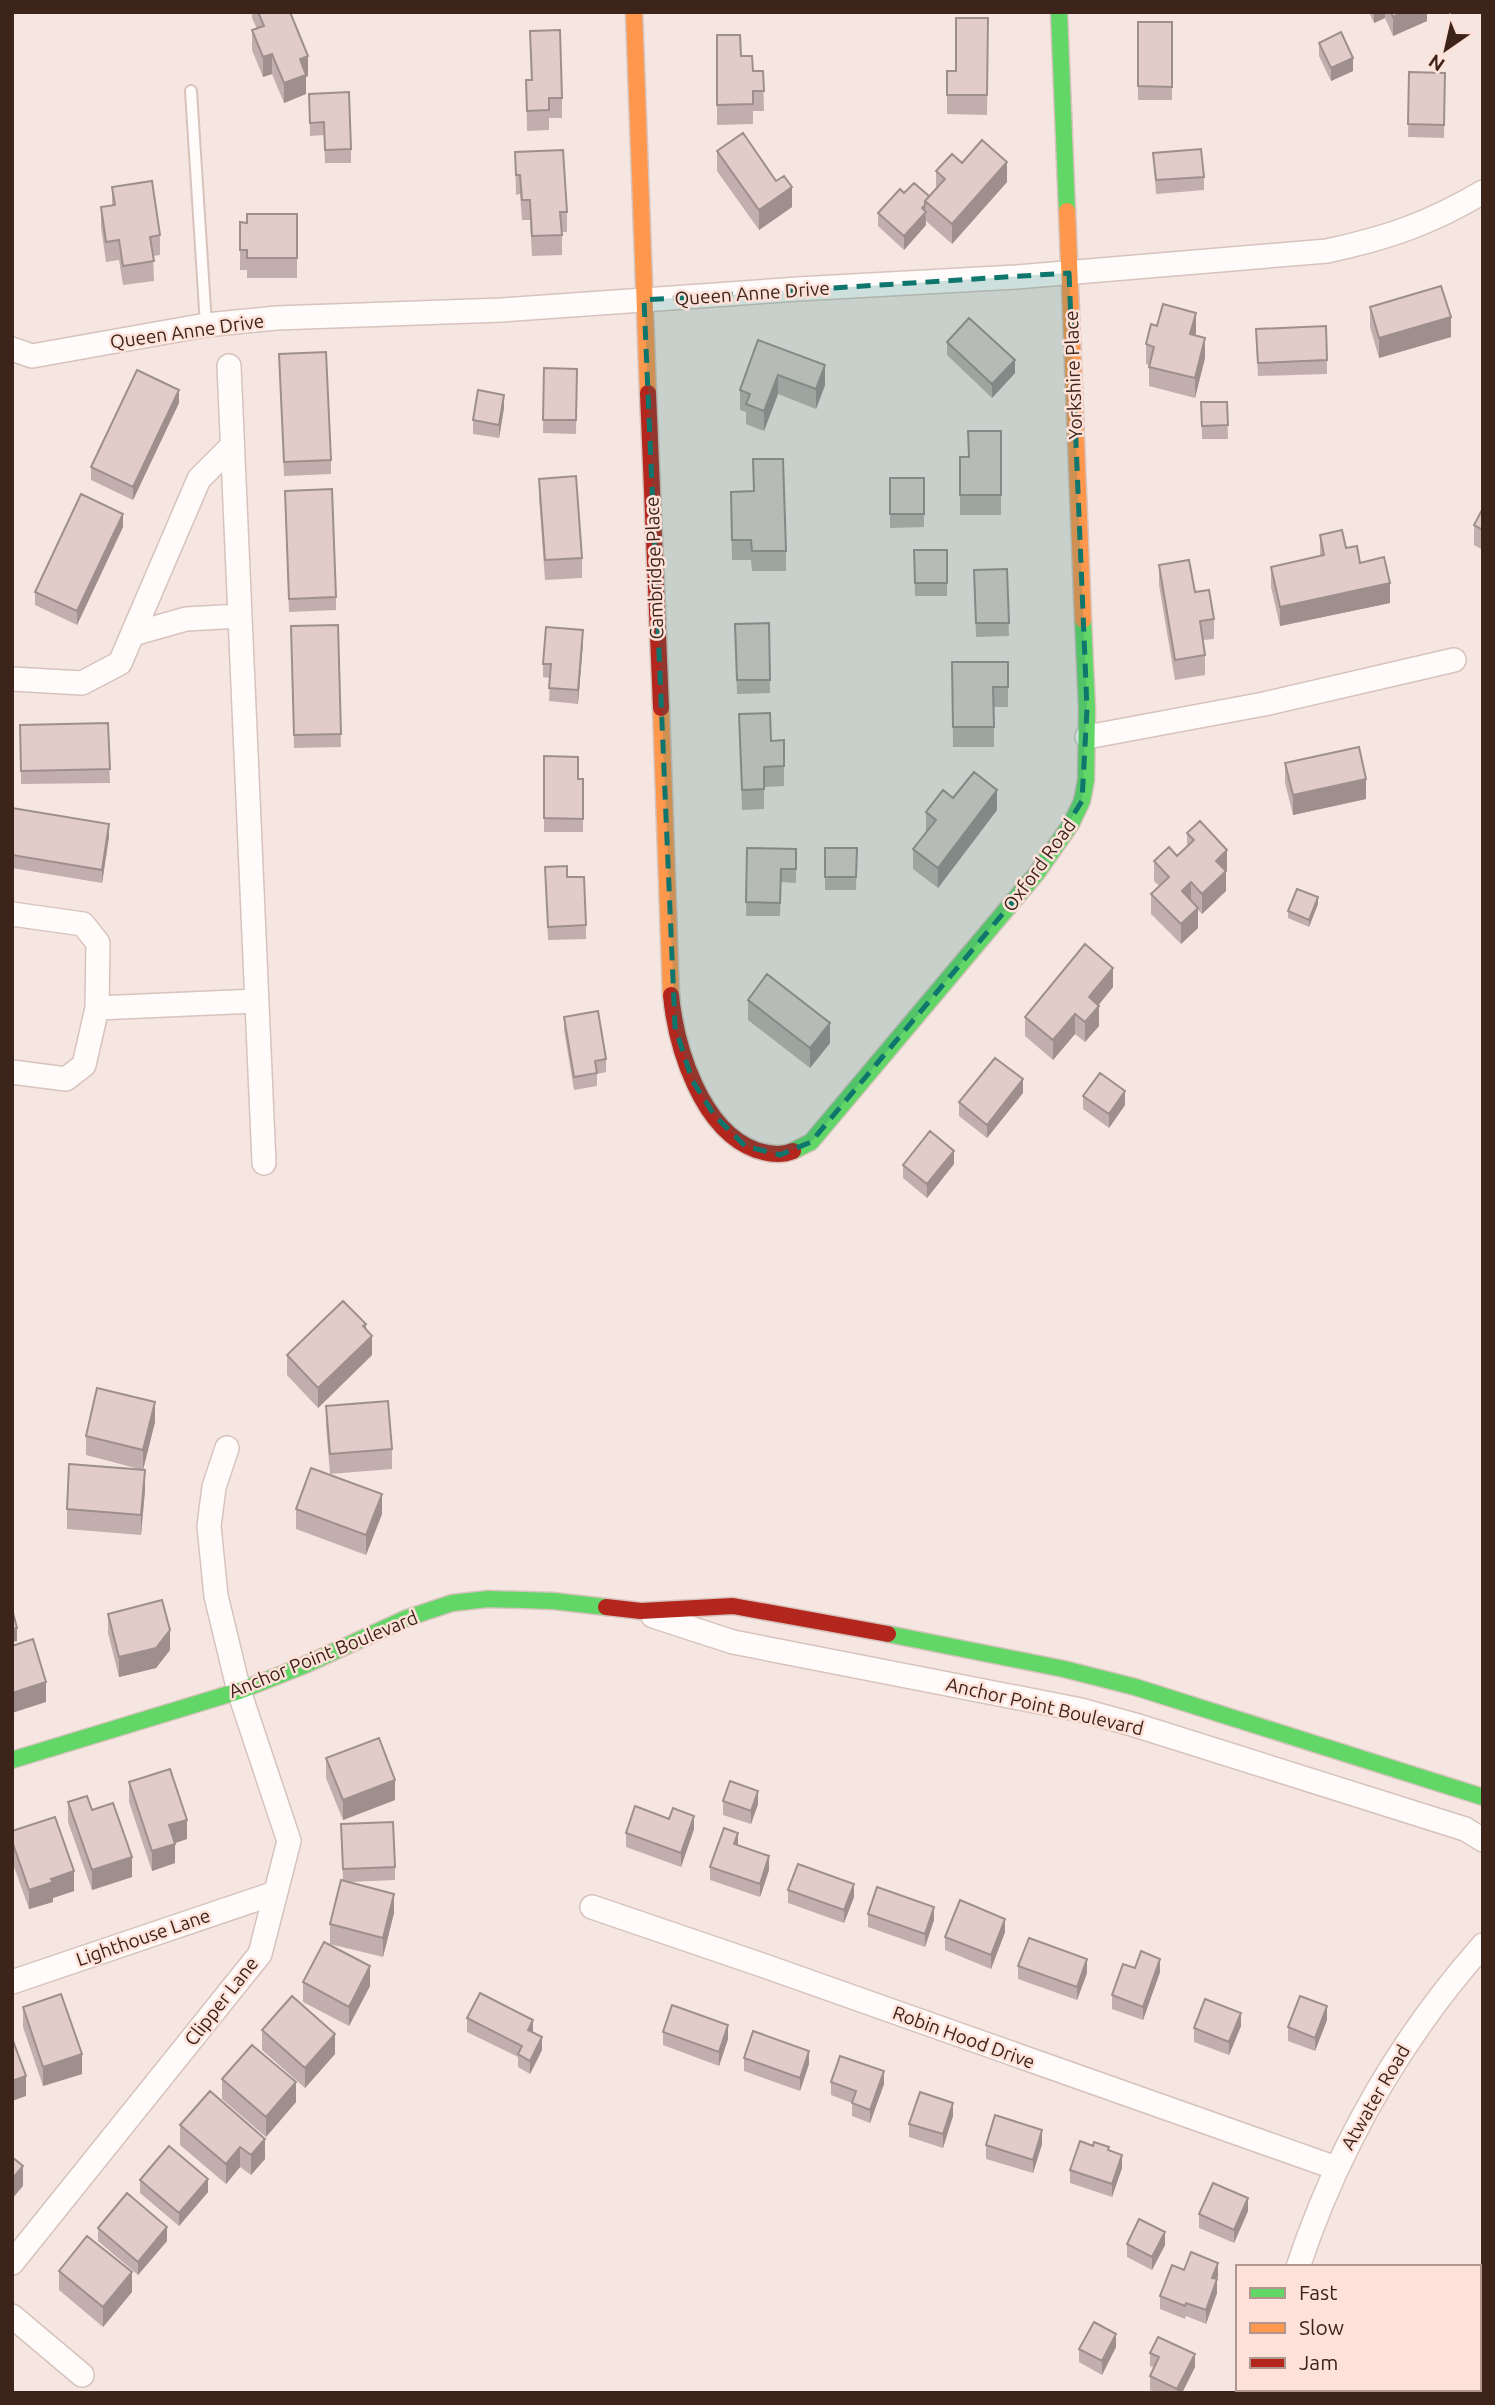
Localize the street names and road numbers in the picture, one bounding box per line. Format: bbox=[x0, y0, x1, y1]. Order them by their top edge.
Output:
street label: Queen Anne Drive bbox=[674, 277, 830, 309]
street label: Queen Anne Drive bbox=[108, 309, 266, 353]
street label: Yorkshire Place bbox=[1060, 310, 1086, 440]
street label: Cambridge Place bbox=[641, 496, 667, 640]
street label: Oxford Road bbox=[998, 814, 1080, 916]
street label: Anchor Point Boulevard bbox=[225, 1606, 421, 1702]
street label: Anchor Point Boulevard bbox=[944, 1673, 1146, 1739]
street label: Lighthouse Lane bbox=[73, 1904, 213, 1970]
street label: Clipper Lane bbox=[180, 1952, 262, 2050]
street label: Robin Hood Drive bbox=[890, 2001, 1038, 2073]
street label: Atwater Road bbox=[1336, 2041, 1414, 2153]

